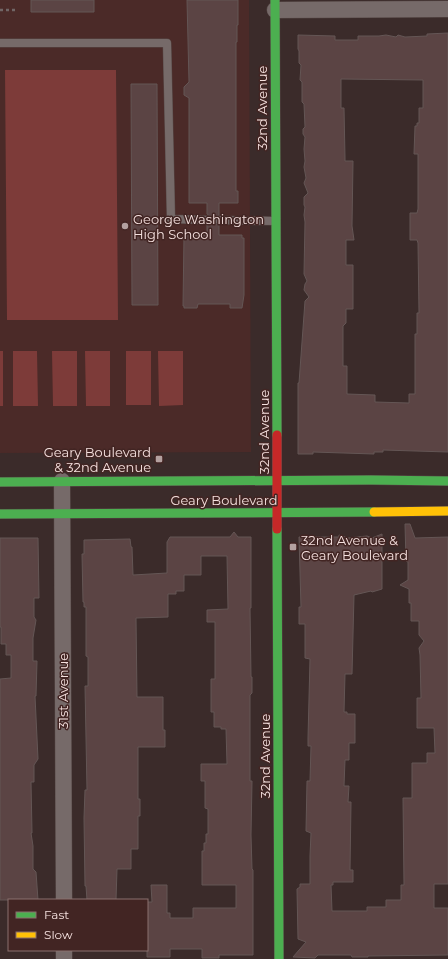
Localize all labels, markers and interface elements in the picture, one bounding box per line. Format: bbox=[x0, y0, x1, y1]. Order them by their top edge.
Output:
street label: 32nd Avenue bbox=[254, 65, 270, 150]
place label: George Washington High School bbox=[133, 211, 264, 242]
marker: George Washington High School bbox=[120, 221, 130, 231]
street label: 32nd Avenue bbox=[256, 389, 272, 474]
place label: Geary Boulevard & 32nd Avenue bbox=[44, 444, 151, 475]
marker: Geary Boulevard & 32nd Avenue bbox=[154, 454, 164, 464]
street label: Geary Boulevard bbox=[170, 492, 278, 508]
place label: 32nd Avenue & Geary Boulevard bbox=[301, 532, 408, 563]
marker: 32nd Avenue & Geary Boulevard bbox=[288, 542, 298, 552]
street label: 31st Avenue bbox=[55, 653, 71, 729]
street label: 32nd Avenue bbox=[257, 713, 273, 798]
legend bbox=[8, 899, 148, 951]
text: Fast bbox=[44, 907, 69, 922]
text: Slow bbox=[44, 927, 73, 942]

